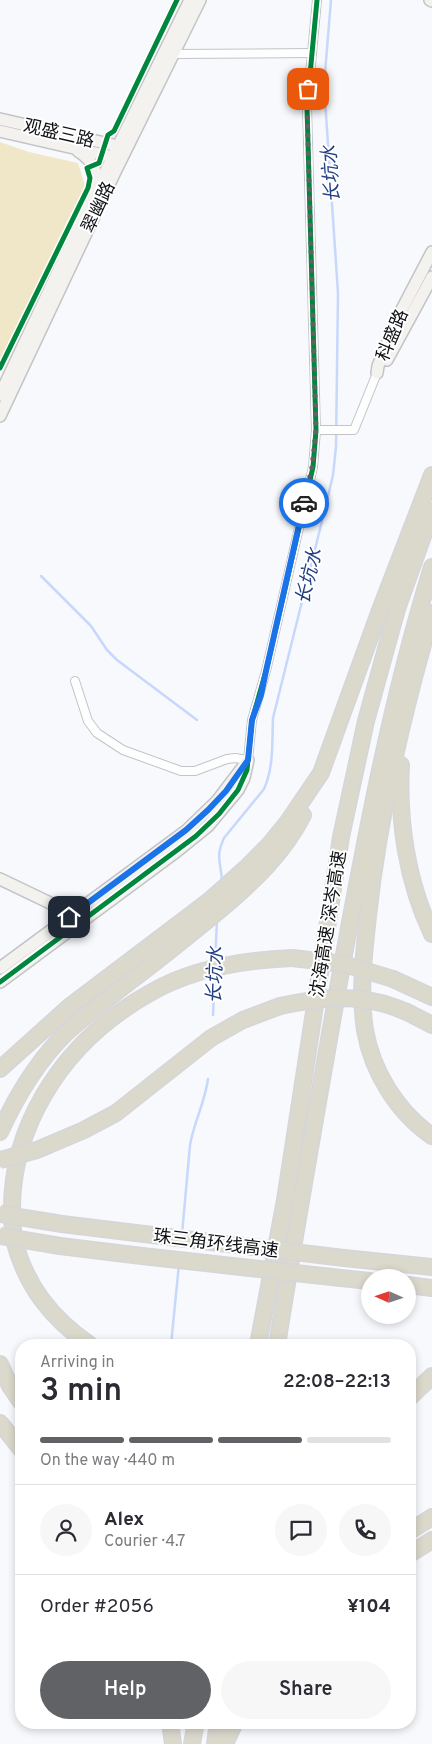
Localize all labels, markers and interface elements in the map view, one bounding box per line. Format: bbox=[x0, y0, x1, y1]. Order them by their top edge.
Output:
pin bbox=[287, 68, 329, 110]
icon: bag bbox=[294, 75, 322, 103]
street label: 观盛三路 bbox=[21, 115, 96, 154]
water label: 长坑水 bbox=[318, 144, 346, 203]
street label: 翠幽路 bbox=[78, 178, 121, 237]
street label: 科盛路 bbox=[372, 306, 415, 365]
courier bbox=[279, 478, 329, 528]
icon: car bbox=[290, 489, 318, 517]
water label: 长坑水 bbox=[291, 545, 329, 607]
street label: 沈海高速 深岑高速 bbox=[307, 849, 352, 999]
pin bbox=[48, 896, 90, 938]
icon: home bbox=[55, 903, 83, 931]
water label: 长坑水 bbox=[203, 945, 229, 1004]
street label: 珠三角环线高速 bbox=[152, 1225, 280, 1264]
north arrow bbox=[361, 1269, 416, 1324]
map controls bbox=[361, 1269, 416, 1324]
text: Arriving in bbox=[40, 1353, 115, 1373]
text: 22:08–22:13 bbox=[283, 1370, 391, 1394]
text: 3 min bbox=[40, 1372, 122, 1412]
text: On the way · 440 m bbox=[40, 1451, 175, 1471]
button: person bbox=[40, 1504, 92, 1556]
button: chat bbox=[275, 1504, 327, 1556]
button: phone bbox=[339, 1504, 391, 1556]
text: Alex bbox=[104, 1508, 144, 1532]
text: Courier · 4.7 bbox=[104, 1532, 185, 1552]
text: Order #2056 bbox=[40, 1595, 154, 1619]
text: ¥104 bbox=[347, 1595, 391, 1619]
button: Help bbox=[40, 1661, 211, 1719]
button: Share bbox=[221, 1661, 391, 1719]

